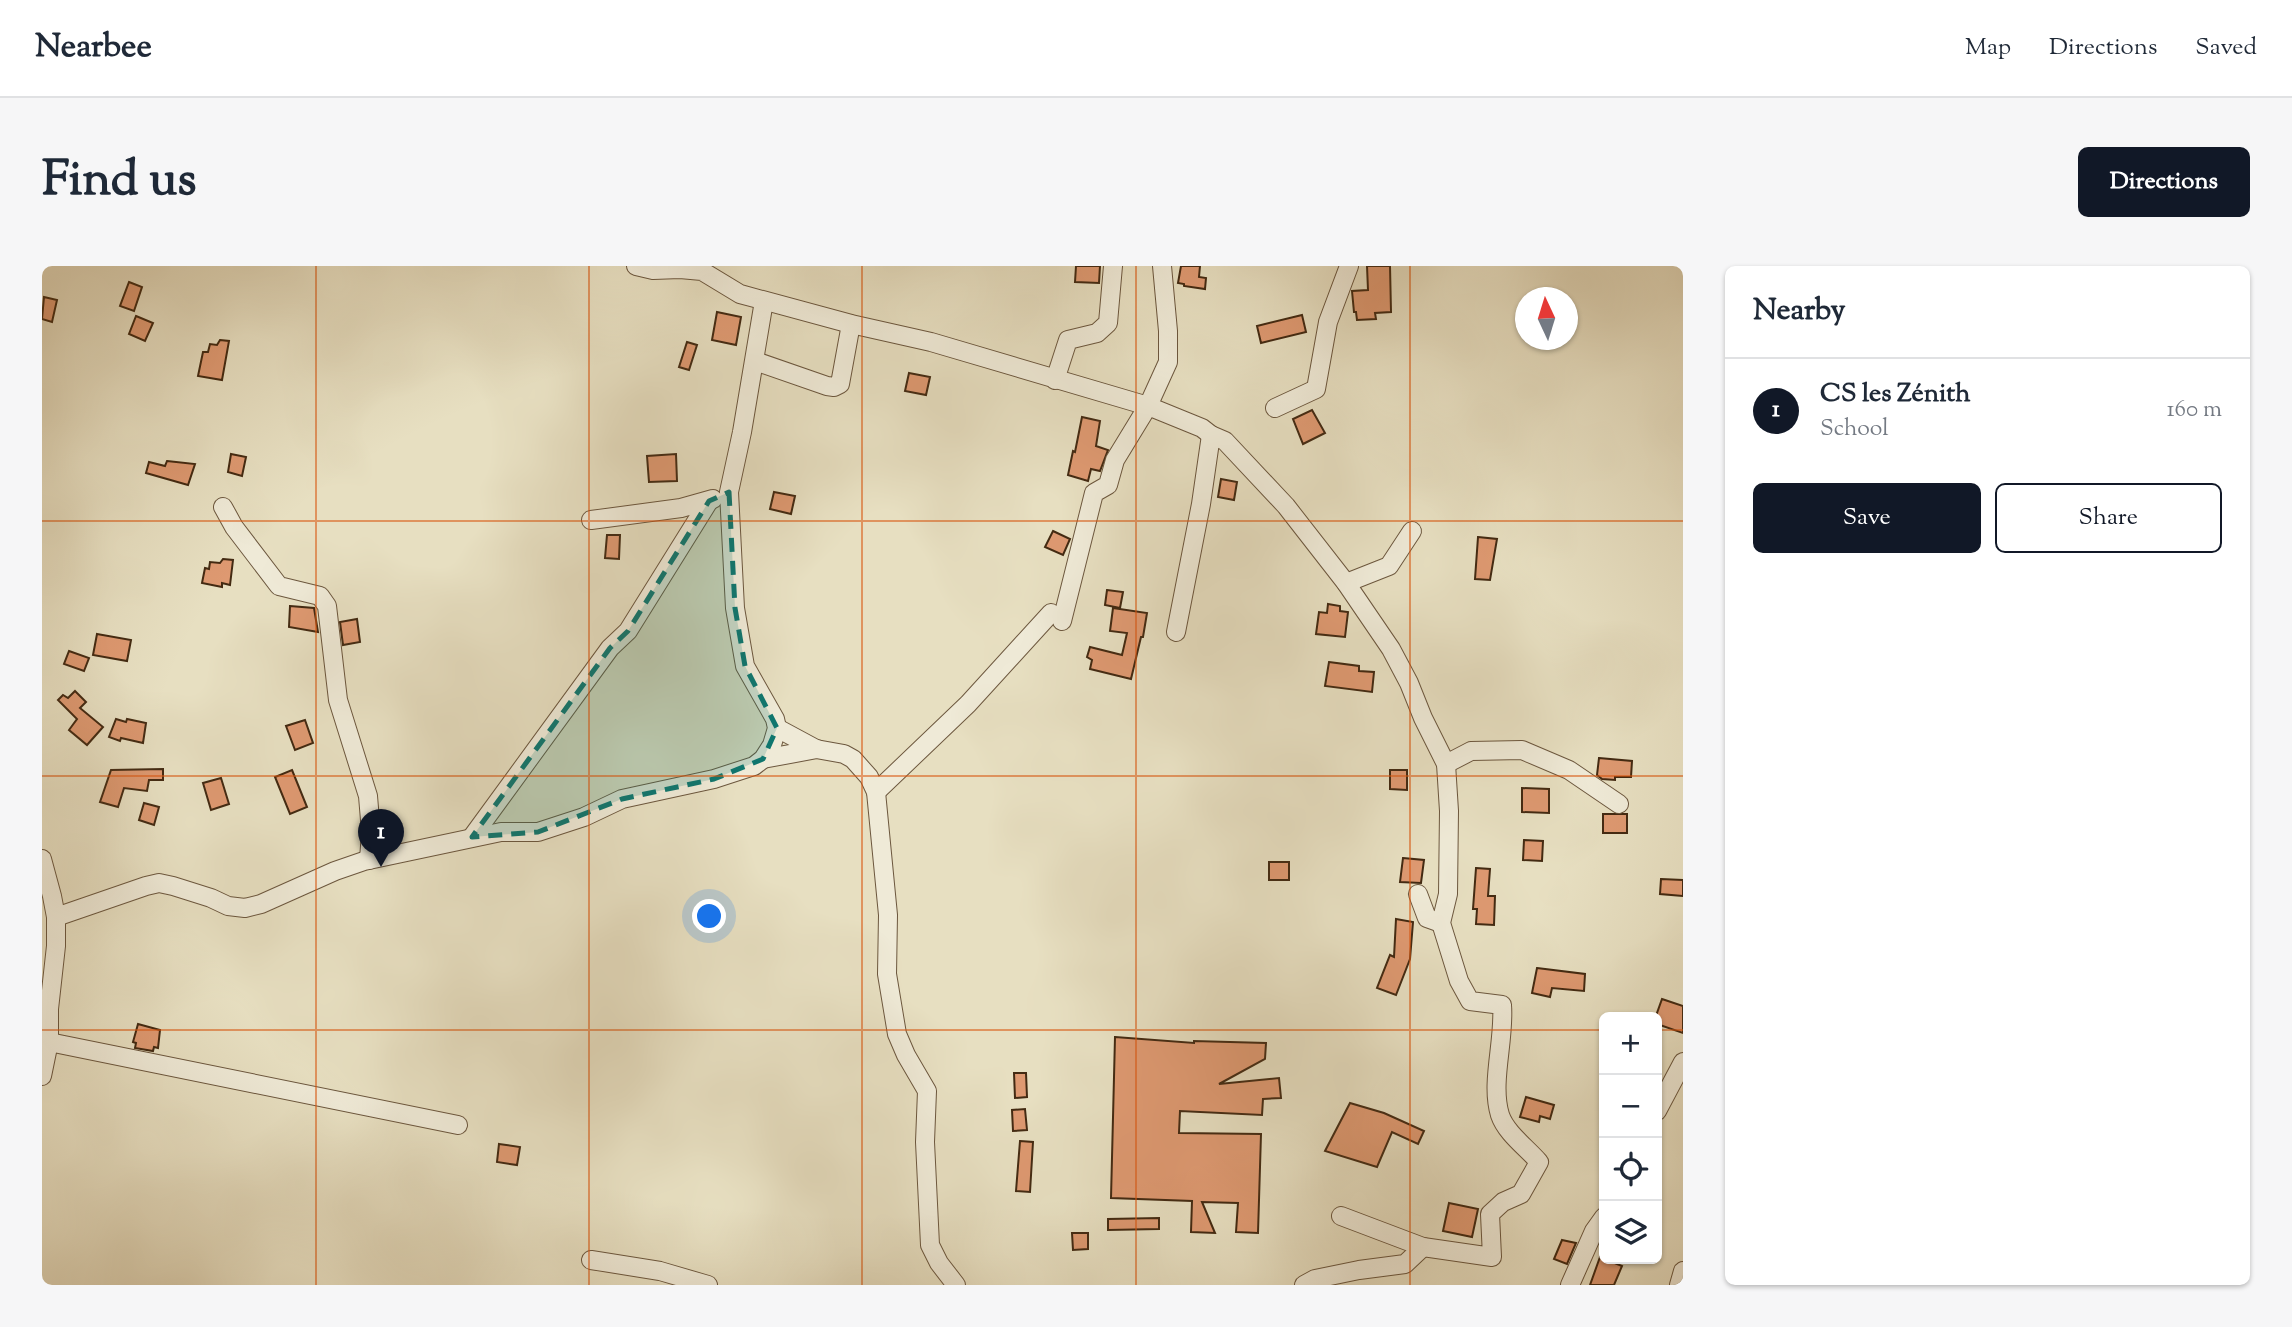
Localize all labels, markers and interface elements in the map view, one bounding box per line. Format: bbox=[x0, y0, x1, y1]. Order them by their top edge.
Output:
text: Nearbee bbox=[35, 24, 152, 72]
text: Map bbox=[1965, 31, 2011, 65]
text: Directions bbox=[2049, 31, 2157, 65]
text: Saved bbox=[2195, 31, 2257, 65]
text: Find us bbox=[42, 147, 196, 217]
button: Directions bbox=[2078, 147, 2250, 217]
north arrow bbox=[1515, 287, 1578, 350]
text: Nearby bbox=[1753, 290, 1845, 333]
text: CS les Zénith bbox=[1820, 376, 1970, 413]
text: 1 bbox=[1772, 394, 1780, 427]
text: 160 m bbox=[2167, 394, 2222, 427]
text: School bbox=[1820, 413, 1889, 446]
button: Save bbox=[1753, 483, 1981, 553]
button: Share bbox=[1995, 483, 2222, 553]
pin: 1 bbox=[358, 809, 404, 867]
your location bbox=[692, 899, 726, 933]
map controls bbox=[1599, 1012, 1662, 1264]
button: + bbox=[1599, 1012, 1662, 1075]
button: − bbox=[1599, 1075, 1662, 1138]
button: locate bbox=[1599, 1138, 1662, 1201]
button: layers bbox=[1599, 1201, 1662, 1264]

